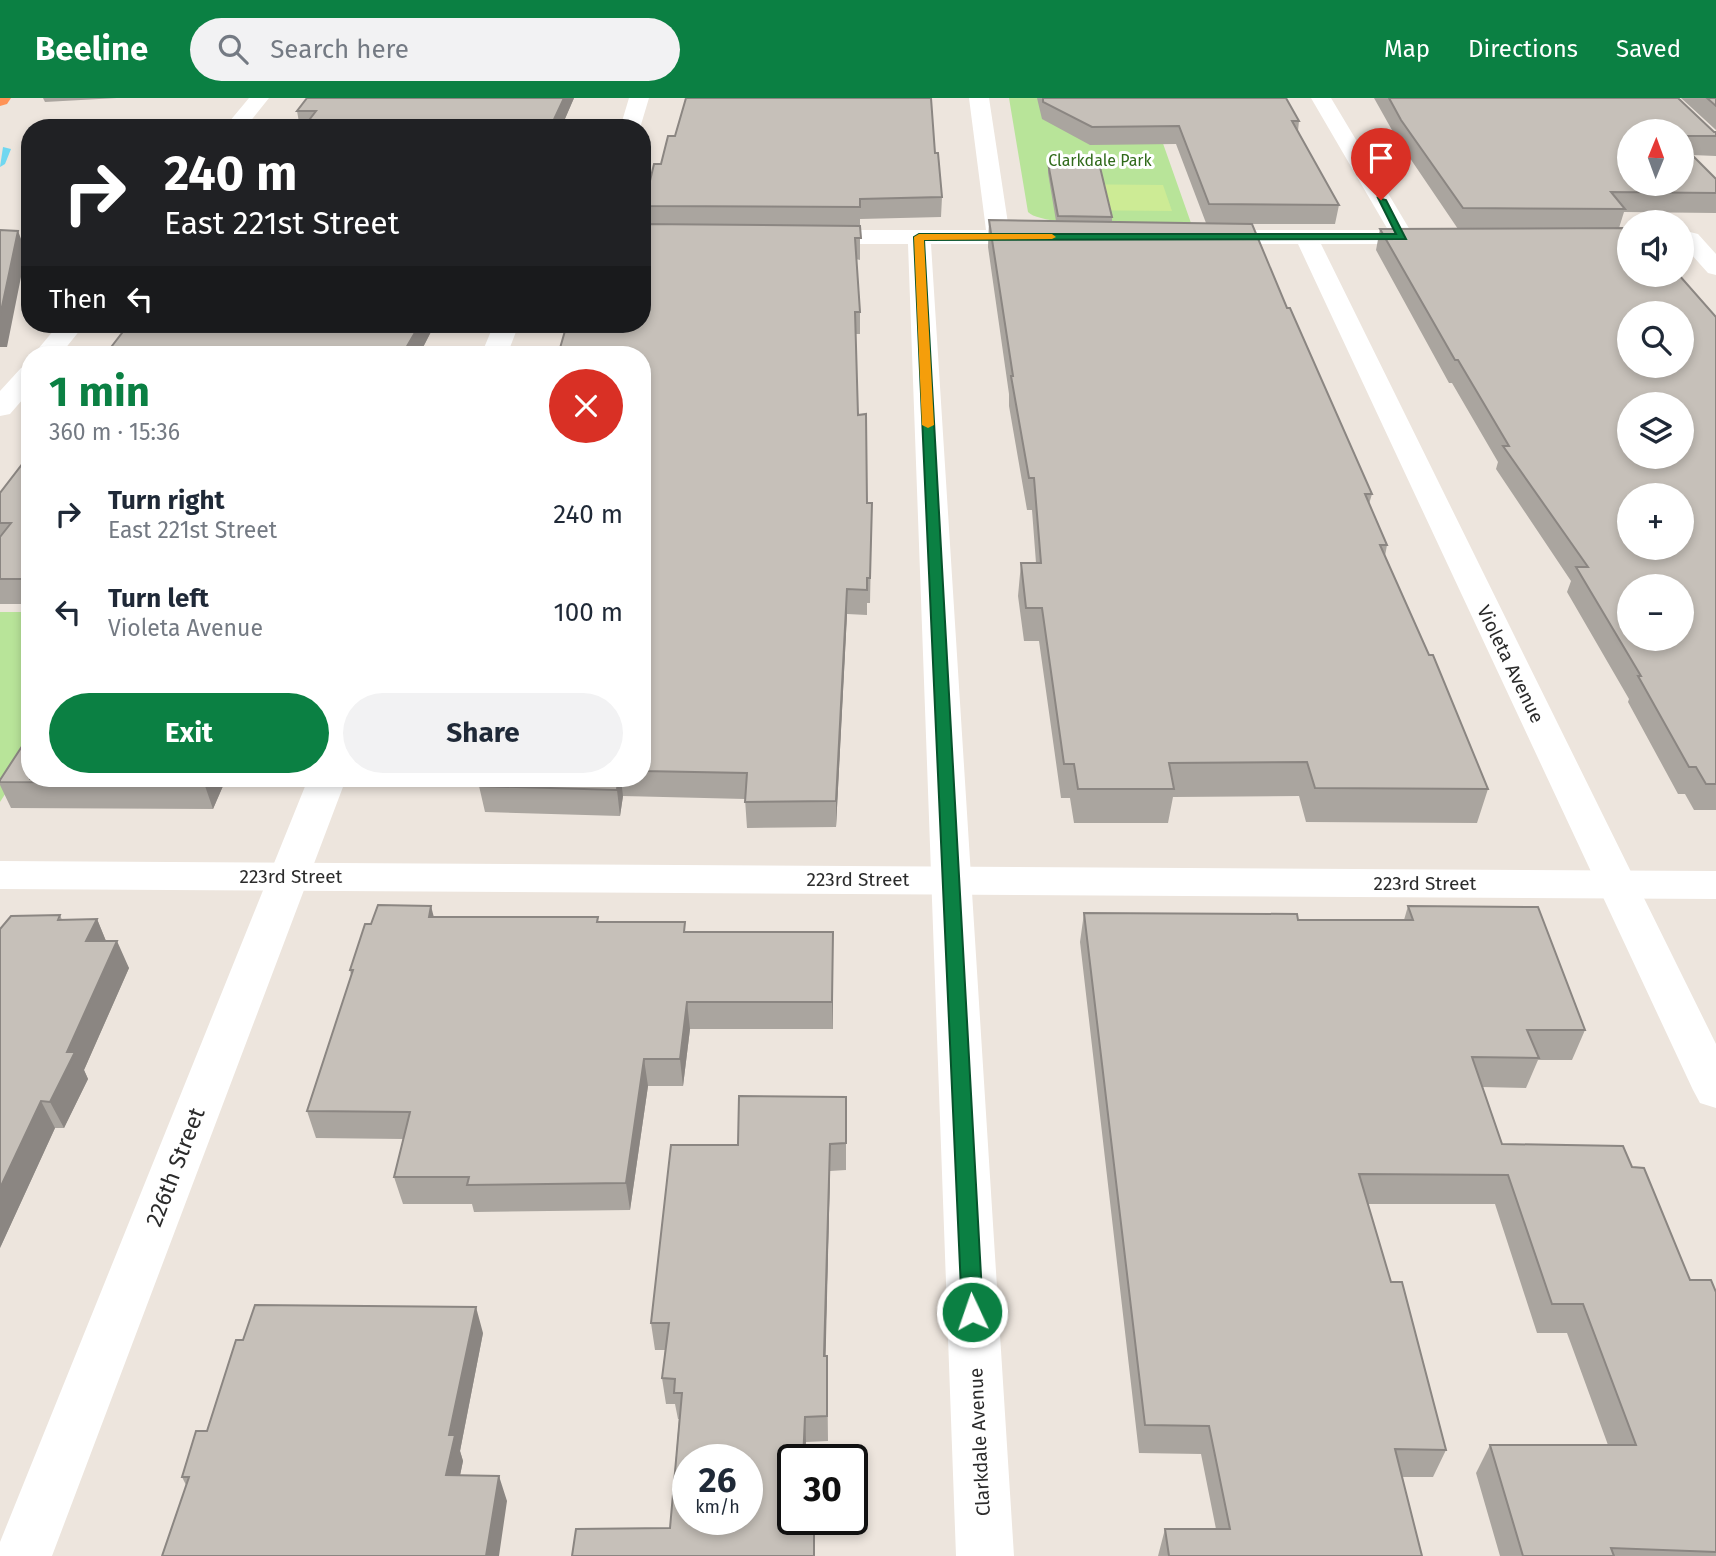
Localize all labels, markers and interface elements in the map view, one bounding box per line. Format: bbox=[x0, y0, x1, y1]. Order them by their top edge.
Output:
search box bbox=[190, 18, 680, 81]
text: Beeline bbox=[35, 29, 148, 69]
icon: search bbox=[214, 30, 252, 68]
text: Search here bbox=[270, 34, 409, 65]
text: Map bbox=[1384, 35, 1430, 63]
text: Directions bbox=[1468, 35, 1578, 63]
text: Saved bbox=[1616, 35, 1681, 63]
north arrow bbox=[1617, 119, 1694, 196]
map controls bbox=[1617, 119, 1694, 651]
pin bbox=[1351, 128, 1411, 200]
icon: arrive bbox=[1362, 139, 1400, 177]
text: 240 m bbox=[164, 144, 297, 203]
icon: right bbox=[49, 147, 140, 238]
park label: Clarkdale Park bbox=[1048, 151, 1153, 170]
text: East 221st Street bbox=[164, 204, 399, 242]
button: sound bbox=[1617, 210, 1694, 287]
icon: left bbox=[121, 280, 159, 318]
text: Then bbox=[49, 284, 107, 315]
button: search bbox=[1617, 301, 1694, 378]
text: 1 min bbox=[49, 367, 150, 417]
button: close bbox=[549, 369, 623, 443]
button: layers bbox=[1617, 392, 1694, 469]
text: 360 m · 15:36 bbox=[49, 418, 180, 446]
button: + bbox=[1617, 483, 1694, 560]
text: Turn right bbox=[108, 485, 225, 516]
icon: right bbox=[49, 495, 87, 533]
text: 240 m bbox=[553, 499, 623, 530]
text: East 221st Street bbox=[108, 516, 277, 544]
button: − bbox=[1617, 574, 1694, 651]
text: Turn left bbox=[108, 583, 209, 614]
icon: left bbox=[49, 593, 87, 631]
text: 100 m bbox=[554, 597, 623, 628]
street label: Violeta Avenue bbox=[1472, 602, 1549, 727]
text: Violeta Avenue bbox=[108, 614, 263, 642]
button: Exit bbox=[49, 693, 329, 773]
button: Share bbox=[343, 693, 623, 773]
street label: 223rd Street bbox=[240, 865, 343, 888]
street label: 223rd Street bbox=[807, 868, 910, 891]
street label: 223rd Street bbox=[1374, 872, 1477, 895]
street label: 226th Street bbox=[139, 1103, 211, 1231]
position arrow bbox=[935, 1275, 1009, 1349]
street label: Clarkdale Avenue bbox=[964, 1367, 995, 1517]
speed limit sign: 30 bbox=[777, 1444, 868, 1535]
text: 26 bbox=[699, 1459, 736, 1501]
text: km/h bbox=[695, 1496, 740, 1518]

